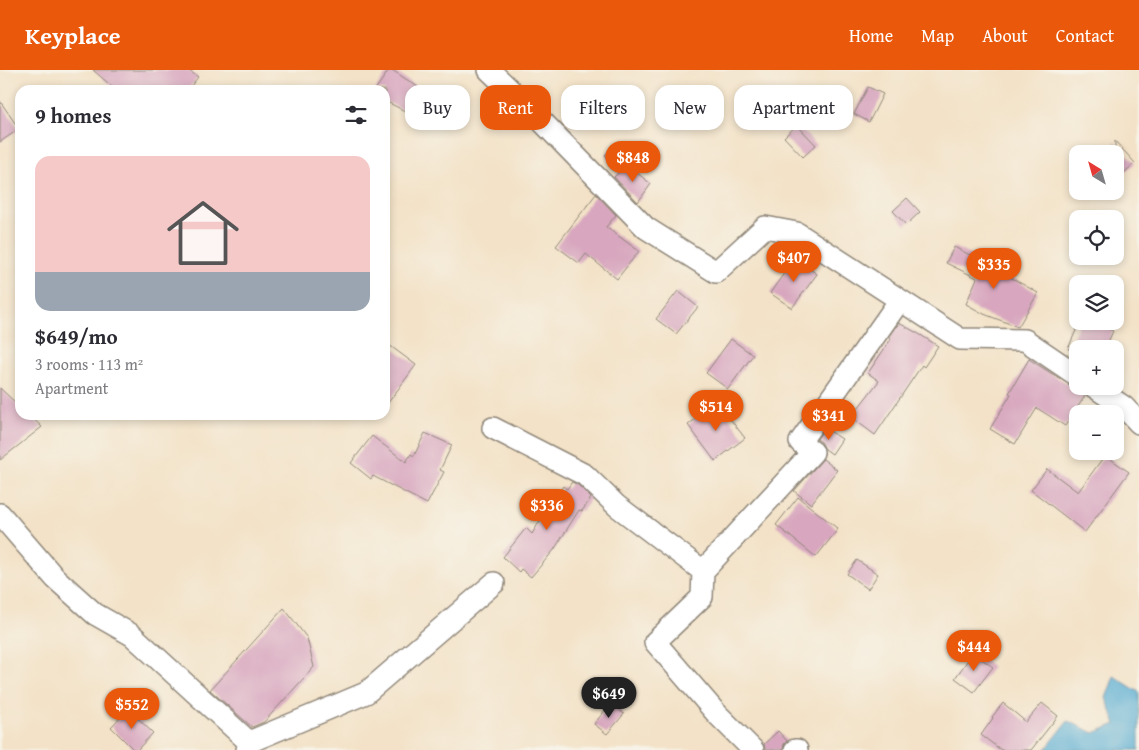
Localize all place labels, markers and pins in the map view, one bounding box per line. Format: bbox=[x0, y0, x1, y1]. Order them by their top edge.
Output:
pin: $848 bbox=[603, 140, 663, 183]
pin: $407 bbox=[764, 240, 824, 283]
pin: $335 bbox=[964, 248, 1024, 290]
pin: $514 bbox=[686, 390, 746, 432]
pin: $341 bbox=[799, 398, 859, 441]
pin: $336 bbox=[517, 488, 577, 531]
pin: $444 bbox=[944, 630, 1004, 672]
pin: $649 bbox=[579, 676, 639, 719]
pin: $552 bbox=[102, 688, 162, 730]

